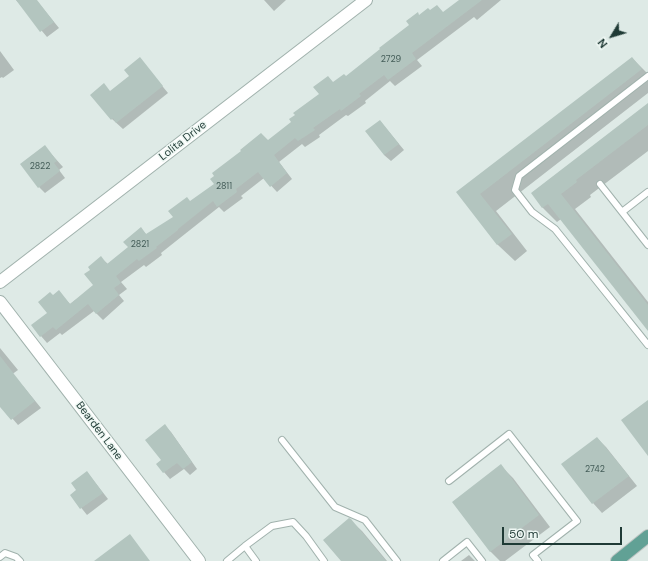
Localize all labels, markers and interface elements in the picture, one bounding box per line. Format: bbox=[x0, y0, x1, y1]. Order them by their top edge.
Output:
north arrow bbox=[592, 16, 632, 56]
text: N bbox=[595, 36, 611, 51]
house number: 2729 bbox=[381, 55, 401, 65]
street label: Lolita Drive bbox=[157, 118, 209, 164]
house number: 2822 bbox=[30, 162, 50, 172]
house number: 2811 bbox=[216, 182, 232, 192]
house number: 2821 bbox=[131, 240, 149, 250]
street label: Bearden Lane bbox=[73, 399, 125, 463]
house number: 2742 bbox=[585, 465, 605, 475]
scale bar bbox=[504, 519, 624, 545]
text: 50 m bbox=[509, 526, 538, 542]

